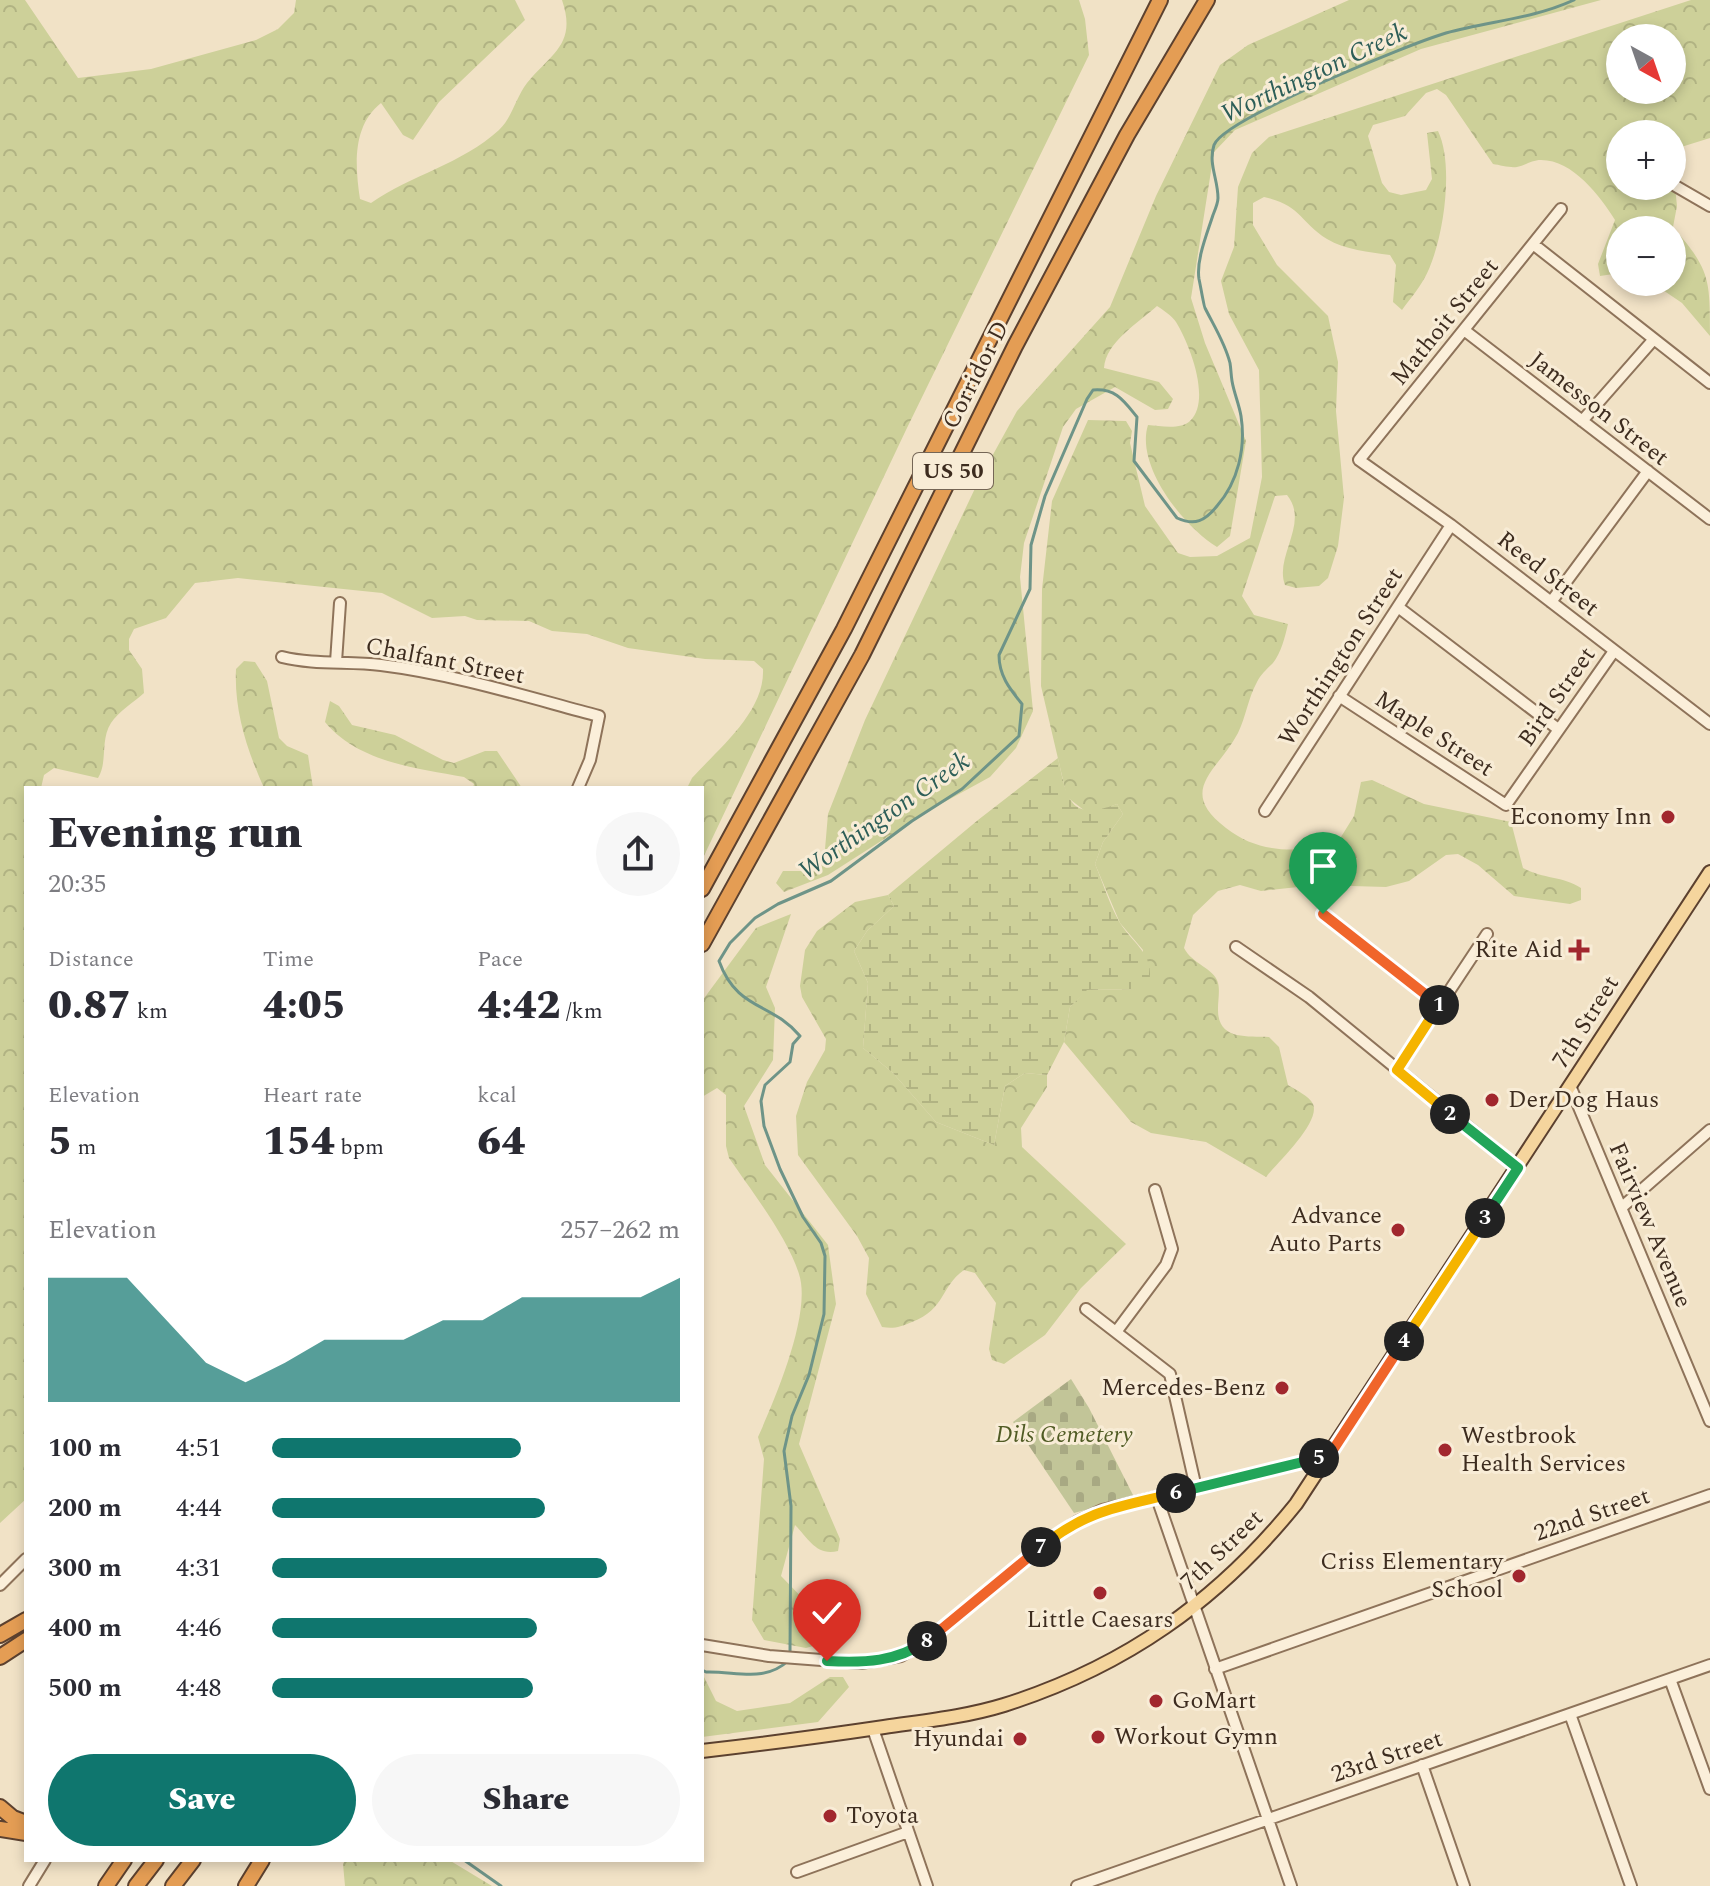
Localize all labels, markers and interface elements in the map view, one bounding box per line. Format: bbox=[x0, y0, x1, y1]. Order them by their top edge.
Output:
water label: Worthington Creek bbox=[1214, 12, 1414, 134]
north arrow bbox=[1606, 24, 1686, 104]
map controls bbox=[1606, 24, 1686, 296]
button: + bbox=[1606, 120, 1686, 200]
button: − bbox=[1606, 216, 1686, 296]
street label: Mathoit Street bbox=[1382, 250, 1508, 394]
street label: Corridor D bbox=[933, 314, 1019, 436]
street label: Jamesson Street bbox=[1521, 343, 1677, 475]
road number: US 50 bbox=[913, 453, 993, 489]
street label: Reed Street bbox=[1489, 522, 1607, 626]
street label: Worthington Street bbox=[1270, 560, 1412, 754]
street label: Chalfant Street bbox=[362, 628, 528, 694]
street label: Bird Street bbox=[1509, 639, 1605, 755]
street label: Maple Street bbox=[1367, 682, 1501, 786]
water label: Worthington Creek bbox=[790, 742, 978, 890]
place label: Economy Inn bbox=[1510, 799, 1652, 835]
text: Evening run bbox=[48, 800, 303, 867]
marker: Economy Inn bbox=[1659, 808, 1677, 826]
button: share bbox=[596, 812, 680, 896]
pin bbox=[1289, 832, 1357, 914]
icon: arrive bbox=[1301, 844, 1345, 888]
text: 20:35 bbox=[48, 864, 107, 904]
place label: Rite Aid bbox=[1475, 932, 1563, 968]
marker: Rite Aid bbox=[1570, 941, 1588, 959]
text: Distance bbox=[48, 943, 134, 976]
text: Time bbox=[263, 943, 314, 976]
text: Pace bbox=[477, 943, 523, 976]
street label: 7th Street bbox=[1543, 969, 1629, 1075]
text: 0.87 bbox=[48, 976, 131, 1037]
text: 4:05 bbox=[263, 976, 346, 1037]
text: 4:42 bbox=[477, 976, 561, 1037]
pin: 1 bbox=[1419, 985, 1459, 1025]
text: 1 bbox=[1433, 988, 1445, 1021]
text: km bbox=[131, 995, 168, 1028]
text: /km bbox=[561, 995, 603, 1028]
text: Elevation bbox=[48, 1079, 140, 1112]
text: Heart rate bbox=[263, 1079, 362, 1112]
text: kcal bbox=[477, 1079, 517, 1112]
place label: Der Dog Haus bbox=[1508, 1082, 1659, 1118]
marker: Der Dog Haus bbox=[1483, 1091, 1501, 1109]
pin: 2 bbox=[1430, 1094, 1470, 1134]
text: 2 bbox=[1444, 1097, 1456, 1130]
text: 5 bbox=[48, 1112, 72, 1173]
text: 154 bbox=[263, 1112, 335, 1173]
text: 64 bbox=[477, 1112, 525, 1173]
text: m bbox=[72, 1131, 96, 1164]
text: bpm bbox=[335, 1131, 384, 1164]
street label: Fairview Avenue bbox=[1599, 1137, 1701, 1313]
place label: Advance Auto Parts bbox=[1269, 1198, 1382, 1262]
pin: 3 bbox=[1465, 1198, 1505, 1238]
text: 3 bbox=[1479, 1201, 1491, 1234]
text: Elevation bbox=[48, 1210, 157, 1250]
text: 257–262 m bbox=[560, 1210, 680, 1250]
marker: Advance Auto Parts bbox=[1389, 1221, 1407, 1239]
pin: 4 bbox=[1384, 1321, 1424, 1361]
text: 4 bbox=[1398, 1324, 1410, 1357]
place label: Mercedes-Benz bbox=[1101, 1370, 1266, 1406]
marker: Mercedes-Benz bbox=[1273, 1379, 1291, 1397]
park label: Dils Cemetery bbox=[995, 1417, 1133, 1453]
place label: Westbrook Health Services bbox=[1461, 1418, 1626, 1482]
text: 100 m bbox=[48, 1428, 122, 1468]
text: 4:51 bbox=[176, 1428, 222, 1468]
pin: 5 bbox=[1299, 1438, 1339, 1478]
text: 5 bbox=[1313, 1441, 1325, 1474]
marker: Westbrook Health Services bbox=[1436, 1441, 1454, 1459]
pin: 6 bbox=[1156, 1473, 1196, 1513]
text: 6 bbox=[1170, 1476, 1182, 1509]
street label: 22nd Street bbox=[1529, 1478, 1655, 1552]
text: 200 m bbox=[48, 1488, 122, 1528]
text: 4:44 bbox=[176, 1488, 222, 1528]
street label: 7th Street bbox=[1172, 1501, 1272, 1599]
pin: 7 bbox=[1021, 1527, 1061, 1567]
text: 7 bbox=[1035, 1530, 1047, 1563]
place label: Criss Elementary School bbox=[1320, 1544, 1504, 1608]
text: 300 m bbox=[48, 1548, 122, 1588]
text: 4:31 bbox=[176, 1548, 222, 1588]
marker: Criss Elementary School bbox=[1510, 1567, 1528, 1585]
pin bbox=[793, 1579, 861, 1661]
marker: Little Caesars bbox=[1091, 1584, 1109, 1602]
icon: check bbox=[805, 1591, 849, 1635]
place label: Little Caesars bbox=[1026, 1602, 1174, 1638]
text: 400 m bbox=[48, 1608, 122, 1648]
text: 4:46 bbox=[176, 1608, 222, 1648]
pin: 8 bbox=[907, 1621, 947, 1661]
text: 8 bbox=[921, 1624, 933, 1657]
text: 500 m bbox=[48, 1668, 122, 1708]
text: 4:48 bbox=[176, 1668, 222, 1708]
place label: GoMart bbox=[1172, 1683, 1256, 1719]
marker: GoMart bbox=[1147, 1692, 1165, 1710]
place label: Workout Gymn bbox=[1114, 1719, 1278, 1755]
place label: Hyundai bbox=[913, 1721, 1004, 1757]
street label: 23rd Street bbox=[1326, 1721, 1448, 1793]
marker: Workout Gymn bbox=[1089, 1728, 1107, 1746]
marker: Hyundai bbox=[1011, 1730, 1029, 1748]
button: Save bbox=[48, 1754, 356, 1846]
button: Share bbox=[372, 1754, 680, 1846]
place label: Toyota bbox=[846, 1798, 919, 1834]
marker: Toyota bbox=[821, 1807, 839, 1825]

